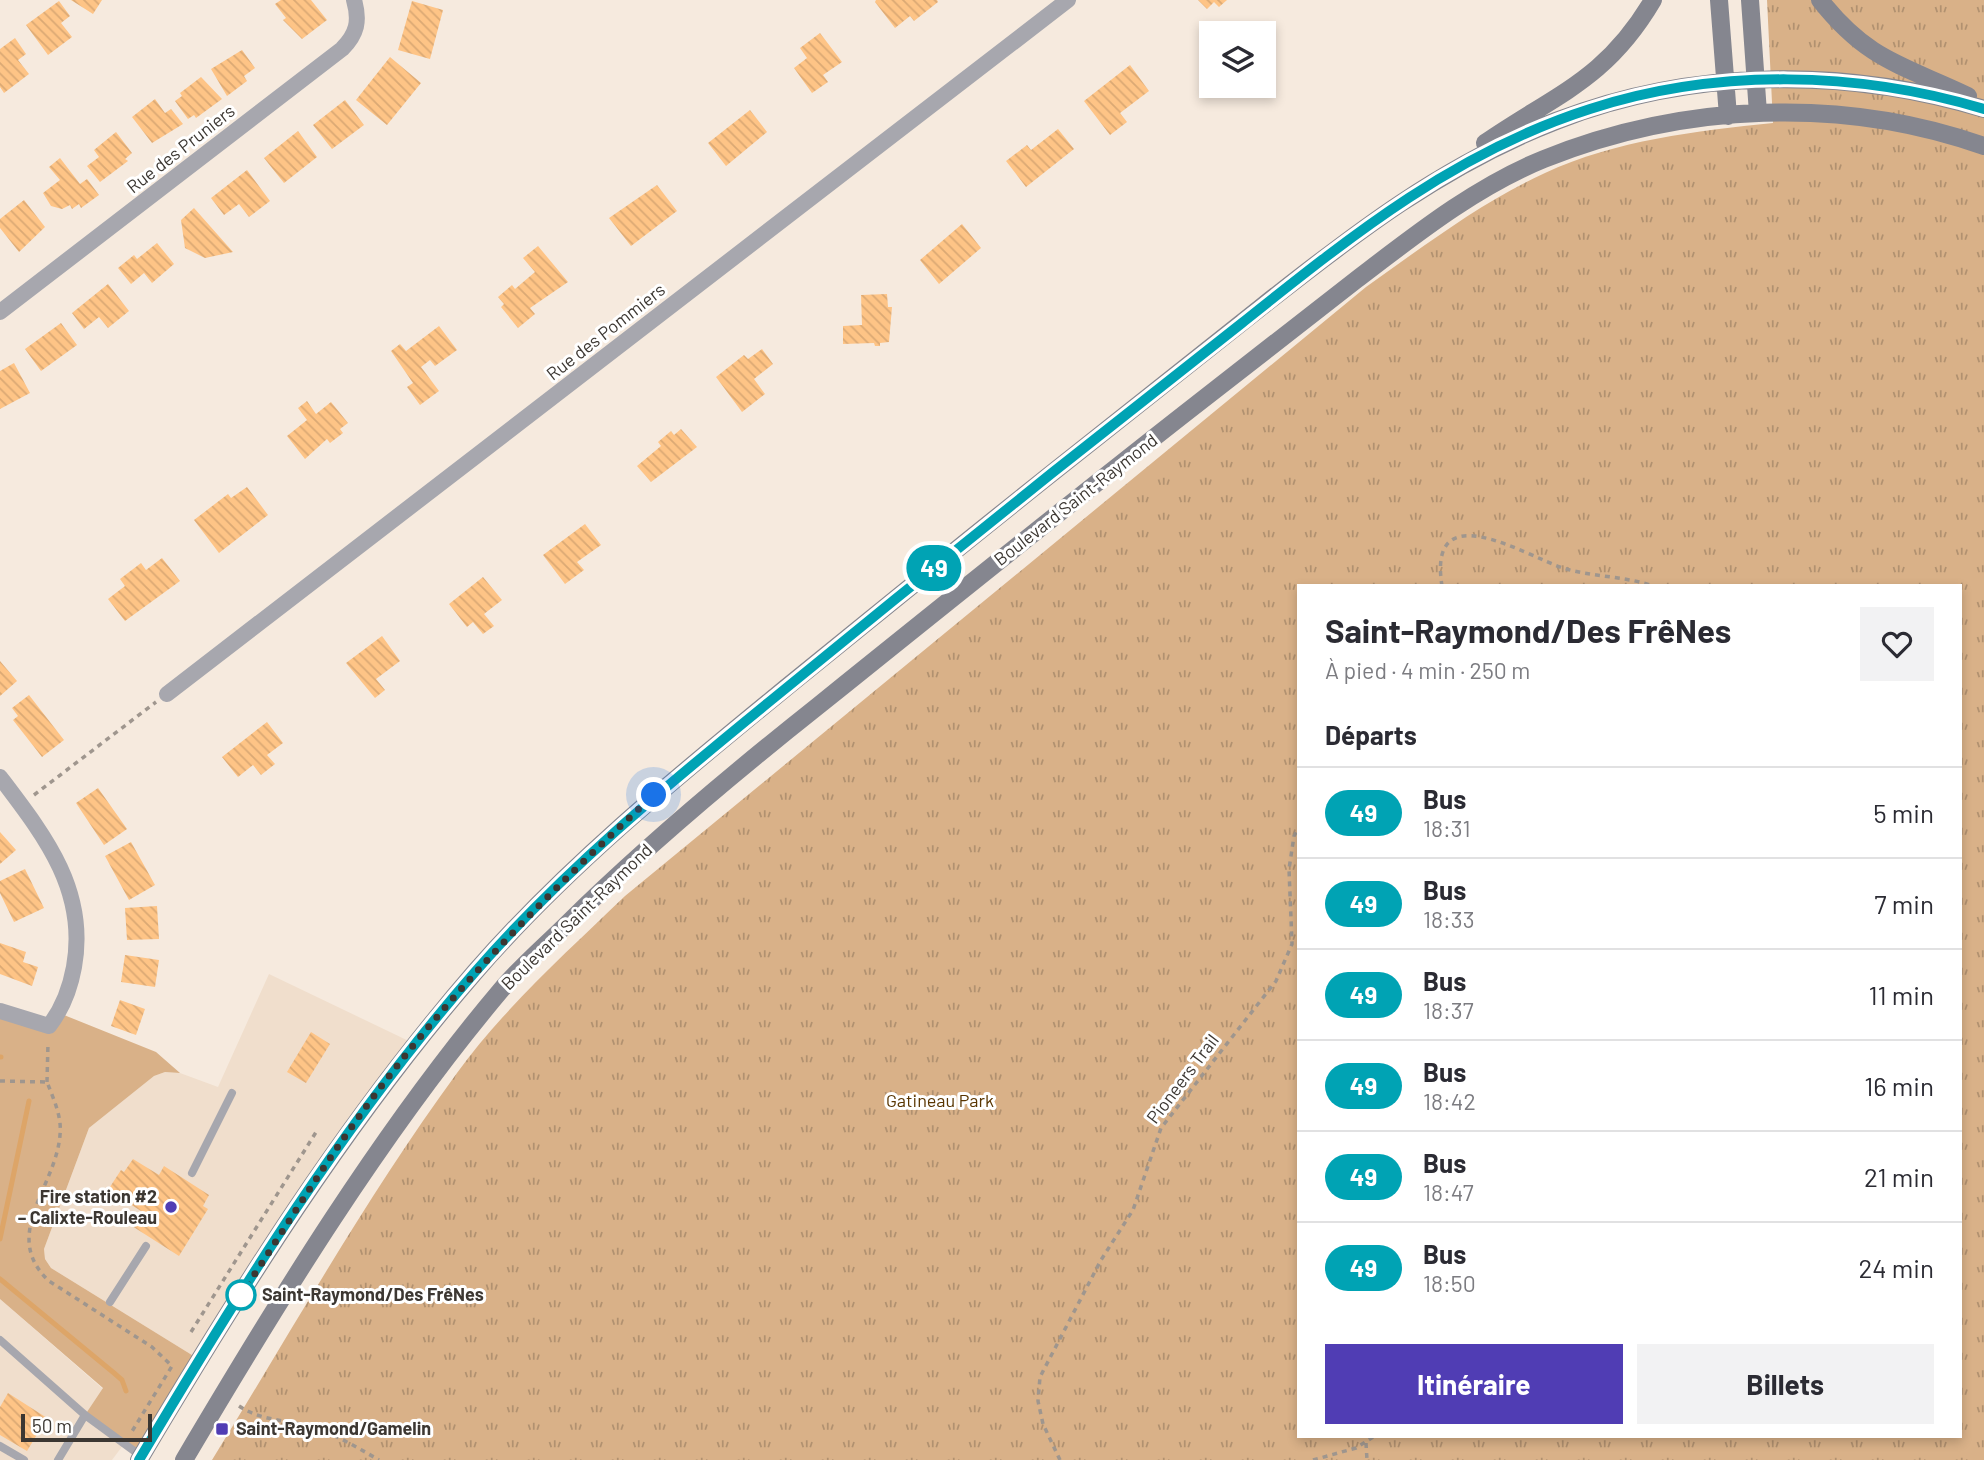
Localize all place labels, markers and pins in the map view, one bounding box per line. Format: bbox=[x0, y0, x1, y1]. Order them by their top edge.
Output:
place label: Fire station #2 – Calixte-Rouleau bbox=[18, 1185, 157, 1228]
marker: Fire station #2 – Calixte-Rouleau bbox=[163, 1199, 179, 1215]
marker: Saint-Raymond/Des FrêNes bbox=[226, 1280, 256, 1310]
place label: Saint-Raymond/Des FrêNes bbox=[262, 1283, 484, 1305]
place label: Saint-Raymond/Gamelin bbox=[236, 1417, 431, 1439]
marker: Saint-Raymond/Gamelin bbox=[214, 1421, 230, 1437]

